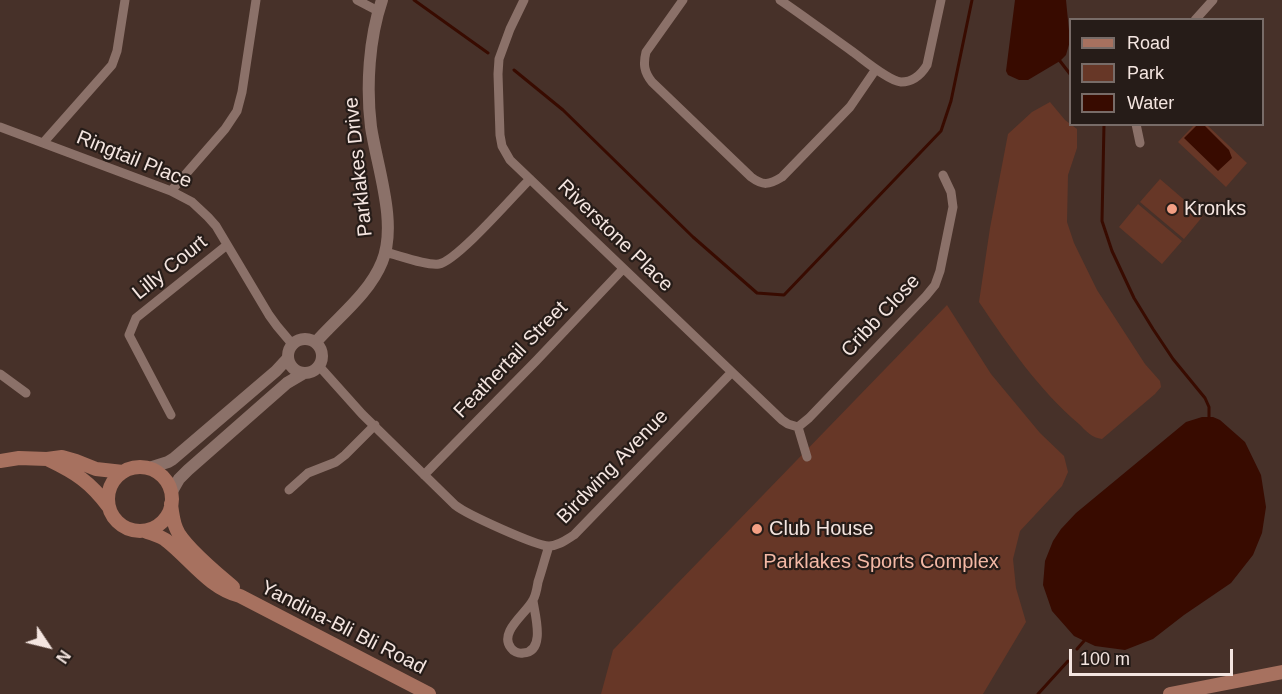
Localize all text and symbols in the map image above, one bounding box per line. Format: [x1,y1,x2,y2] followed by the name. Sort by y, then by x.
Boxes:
[1069,18,1264,126] legend
[1127,33,1170,53] text: Road
[1127,63,1164,83] text: Park
[1127,93,1174,113] text: Water
[340,96,378,238] street label: Parklakes Drive
[73,126,195,194] street label: Ringtail Place
[552,175,678,297] street label: Riverstone Place
[1184,197,1246,221] place label: Kronks
[1165,202,1179,216] marker: Kronks
[128,231,212,305] street label: Lilly Court
[837,270,925,362] street label: Cribb Close
[449,296,573,424] street label: Feathertail Street
[552,405,674,529] street label: Birdwing Avenue
[769,517,874,541] place label: Club House
[750,522,764,536] marker: Club House
[763,550,999,574] park label: Parklakes Sports Complex
[256,576,430,680] street label: Yandina-Bli Bli Road
[18,616,78,676] north arrow
[1072,637,1236,675] scale bar
[53,647,73,666] text: N
[1080,649,1130,669] text: 100 m

